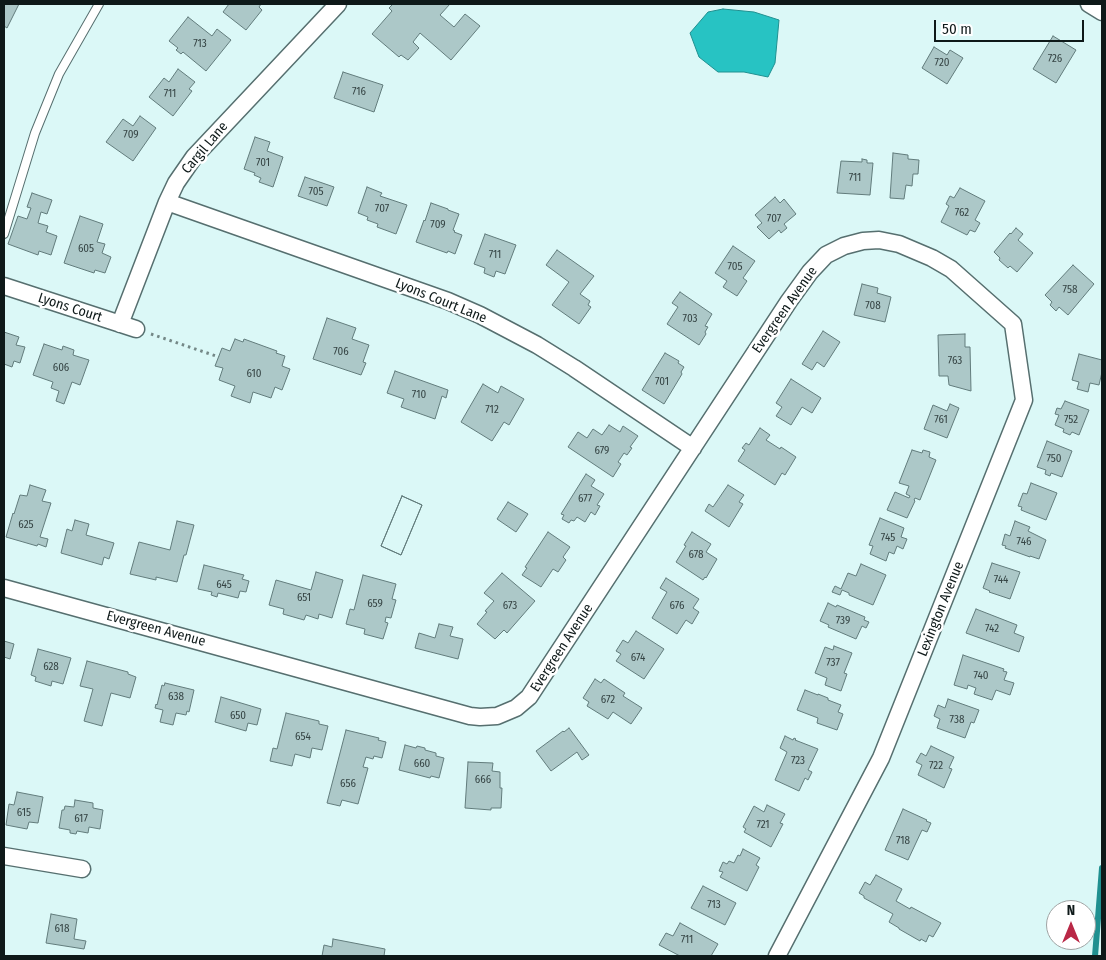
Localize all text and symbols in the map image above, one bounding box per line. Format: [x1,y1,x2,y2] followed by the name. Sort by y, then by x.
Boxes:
[936,10,1086,42] scale bar
[942,20,972,38] text: 50 m
[193,37,207,51] house number: 713
[1048,52,1062,66] house number: 726
[935,56,949,70] house number: 720
[352,85,366,99] house number: 716
[164,87,176,101] house number: 711
[178,119,232,177] street label: Cargil Lane
[123,128,139,142] house number: 709
[256,156,270,170] house number: 701
[849,171,861,185] house number: 711
[308,185,324,199] house number: 705
[375,202,389,216] house number: 707
[955,206,969,220] house number: 762
[767,212,781,226] house number: 707
[430,218,446,232] house number: 709
[78,242,94,256] house number: 605
[489,248,501,262] house number: 711
[727,260,743,274] house number: 705
[749,264,821,356] street label: Evergreen Avenue
[393,275,489,327] street label: Lyons Court Lane
[1063,283,1077,297] house number: 758
[36,290,104,326] street label: Lyons Court
[865,299,881,313] house number: 708
[683,312,697,326] house number: 703
[333,345,349,359] house number: 706
[948,354,962,368] house number: 763
[53,361,69,375] house number: 606
[247,367,261,381] house number: 610
[655,375,669,389] house number: 701
[412,388,426,402] house number: 710
[485,403,499,417] house number: 712
[934,413,948,427] house number: 761
[1064,413,1078,427] house number: 752
[595,444,609,458] house number: 679
[1046,452,1062,466] house number: 750
[578,492,592,506] house number: 677
[18,518,34,532] house number: 625
[881,531,895,545] house number: 745
[1017,535,1031,549] house number: 746
[689,548,703,562] house number: 678
[914,559,968,659] street label: Lexington Avenue
[994,573,1008,587] house number: 744
[216,578,232,592] house number: 645
[297,591,311,605] house number: 651
[367,597,383,611] house number: 659
[503,599,517,613] house number: 673
[670,599,684,613] house number: 676
[527,601,597,695] street label: Evergreen Avenue
[105,608,207,650] street label: Evergreen Avenue
[836,614,850,628] house number: 739
[985,622,999,636] house number: 742
[631,651,645,665] house number: 674
[826,656,840,670] house number: 737
[43,660,59,674] house number: 628
[973,669,989,683] house number: 740
[168,690,184,704] house number: 638
[601,693,615,707] house number: 672
[230,709,246,723] house number: 650
[950,713,964,727] house number: 738
[295,730,311,744] house number: 654
[791,754,805,768] house number: 723
[414,757,430,771] house number: 660
[929,759,943,773] house number: 722
[475,773,491,787] house number: 666
[340,777,356,791] house number: 656
[17,806,31,820] house number: 615
[74,812,88,826] house number: 617
[756,818,770,832] house number: 721
[896,834,910,848] house number: 718
[707,898,721,912] house number: 713
[1046,900,1096,950] north arrow
[1067,902,1075,919] text: N
[55,922,69,936] house number: 618
[681,933,693,947] house number: 711

